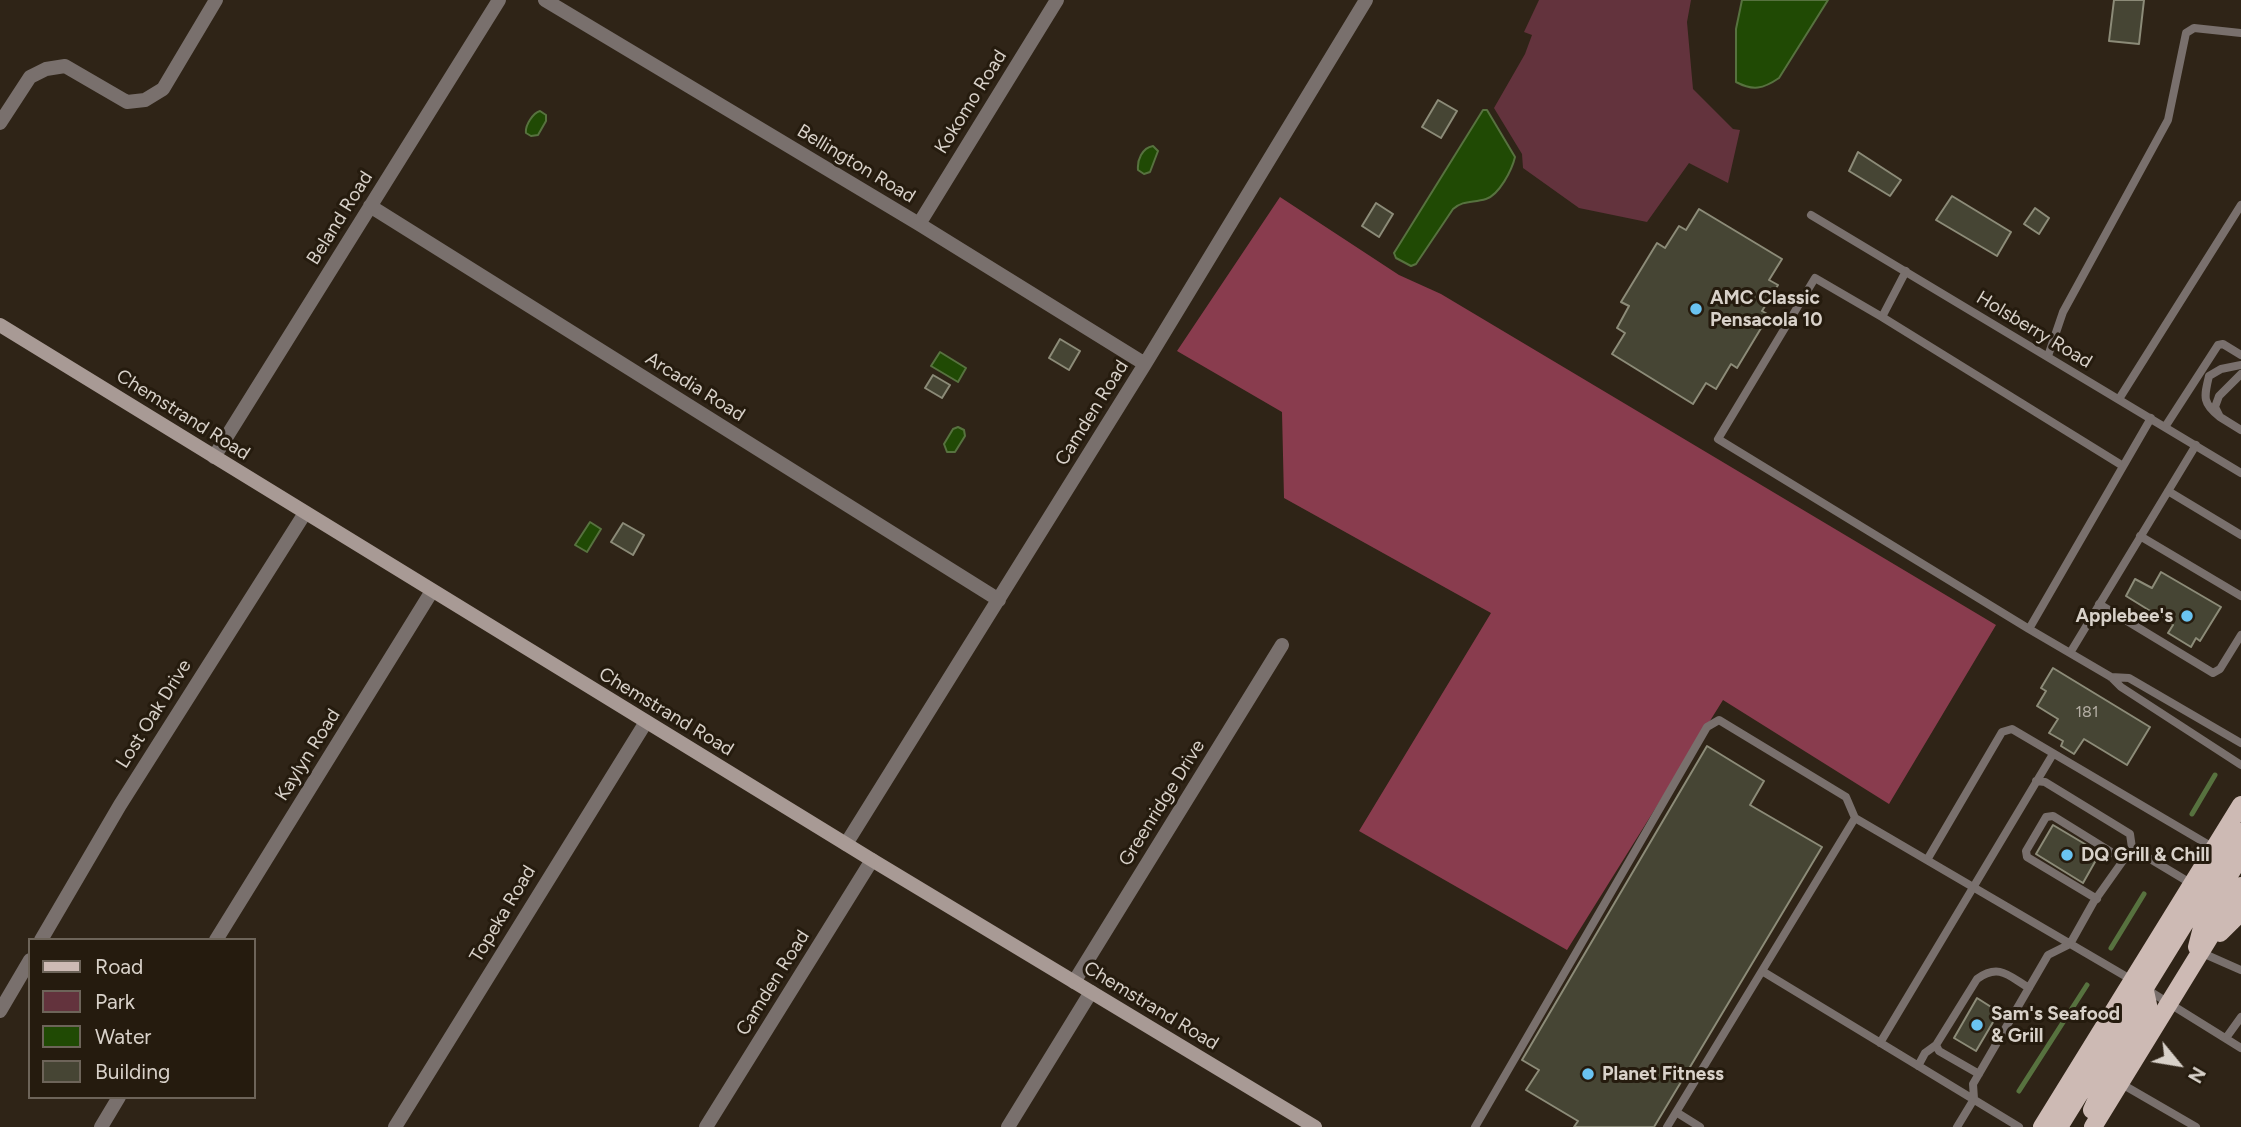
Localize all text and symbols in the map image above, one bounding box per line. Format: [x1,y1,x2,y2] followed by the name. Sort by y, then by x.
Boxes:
[930,46,1012,158] street label: Kokomo Road
[793,120,919,208] street label: Bellington Road
[302,167,378,269] street label: Beland Road
[1972,286,2096,374] street label: Holsberry Road
[1710,287,1823,331] place label: AMC Classic Pensacola 10
[1688,301,1704,317] marker: AMC Classic Pensacola 10
[641,347,749,427] street label: Arcadia Road
[1051,356,1133,470] street label: Camden Road
[112,365,254,465] street label: Chemstrand Road
[2076,605,2173,627] place label: Applebee's
[2179,608,2195,624] marker: Applebee's
[112,655,196,773] street label: Lost Oak Drive
[594,663,738,761] street label: Chemstrand Road
[2075,702,2099,722] house number: 181
[271,705,345,805] street label: Kaylyn Road
[1114,736,1210,870] street label: Greenridge Drive
[2081,844,2210,866] place label: DQ Grill & Chill
[2059,847,2075,863] marker: DQ Grill & Chill
[465,861,541,967] street label: Topeka Road
[732,926,814,1040] street label: Camden Road
[28,938,256,1099] legend
[95,954,143,979] text: Road
[1079,957,1223,1055] street label: Chemstrand Road
[95,989,135,1014] text: Park
[1991,1003,2120,1047] place label: Sam's Seafood & Grill
[1969,1017,1985,1033] marker: Sam's Seafood & Grill
[95,1024,151,1049] text: Water
[2143,1029,2213,1099] north arrow
[95,1059,170,1084] text: Building
[1602,1063,1724,1085] place label: Planet Fitness
[2183,1063,2210,1087] text: N
[1580,1066,1596,1082] marker: Planet Fitness

